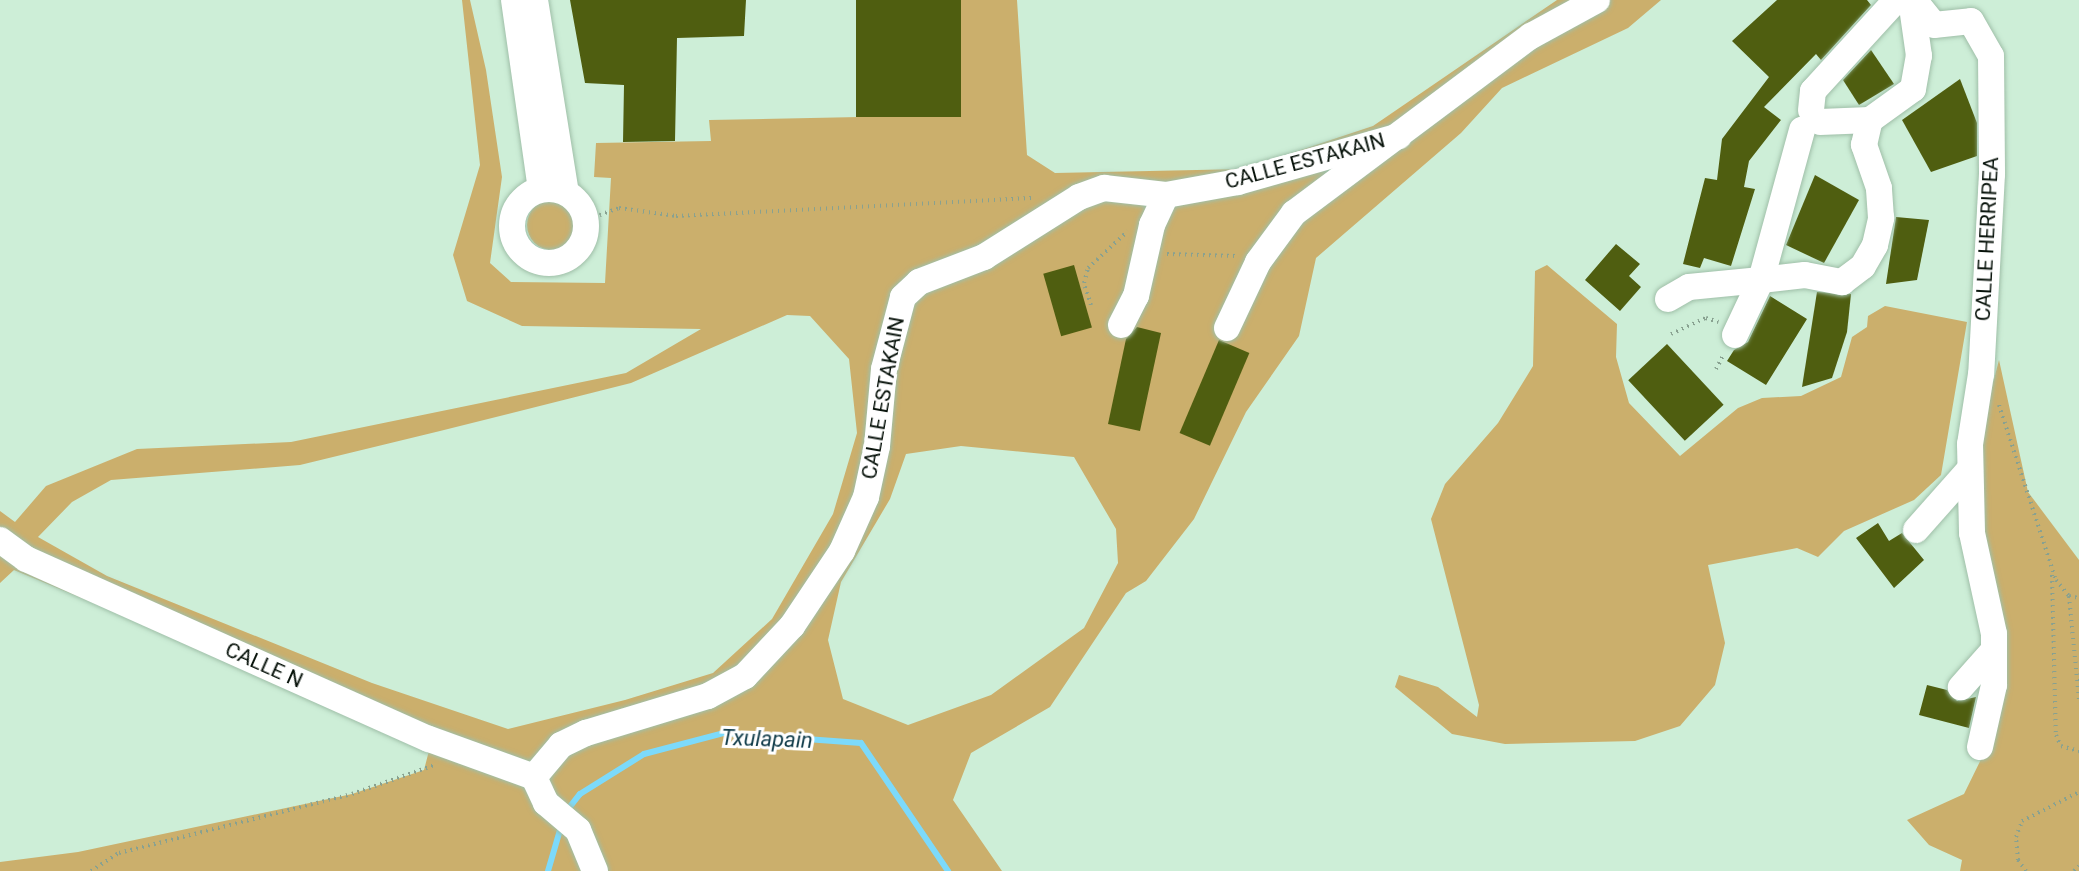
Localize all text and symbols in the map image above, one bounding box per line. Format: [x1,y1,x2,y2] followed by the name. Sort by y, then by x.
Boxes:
[1222,128,1388,194] street label: CALLE ESTAKAIN
[1970,156,2004,322] street label: CALLE HERRIPEA
[856,315,910,481] street label: CALLE ESTAKAIN
[221,637,307,693] street label: CALLE N
[721,724,813,754] water label: Txulapain

